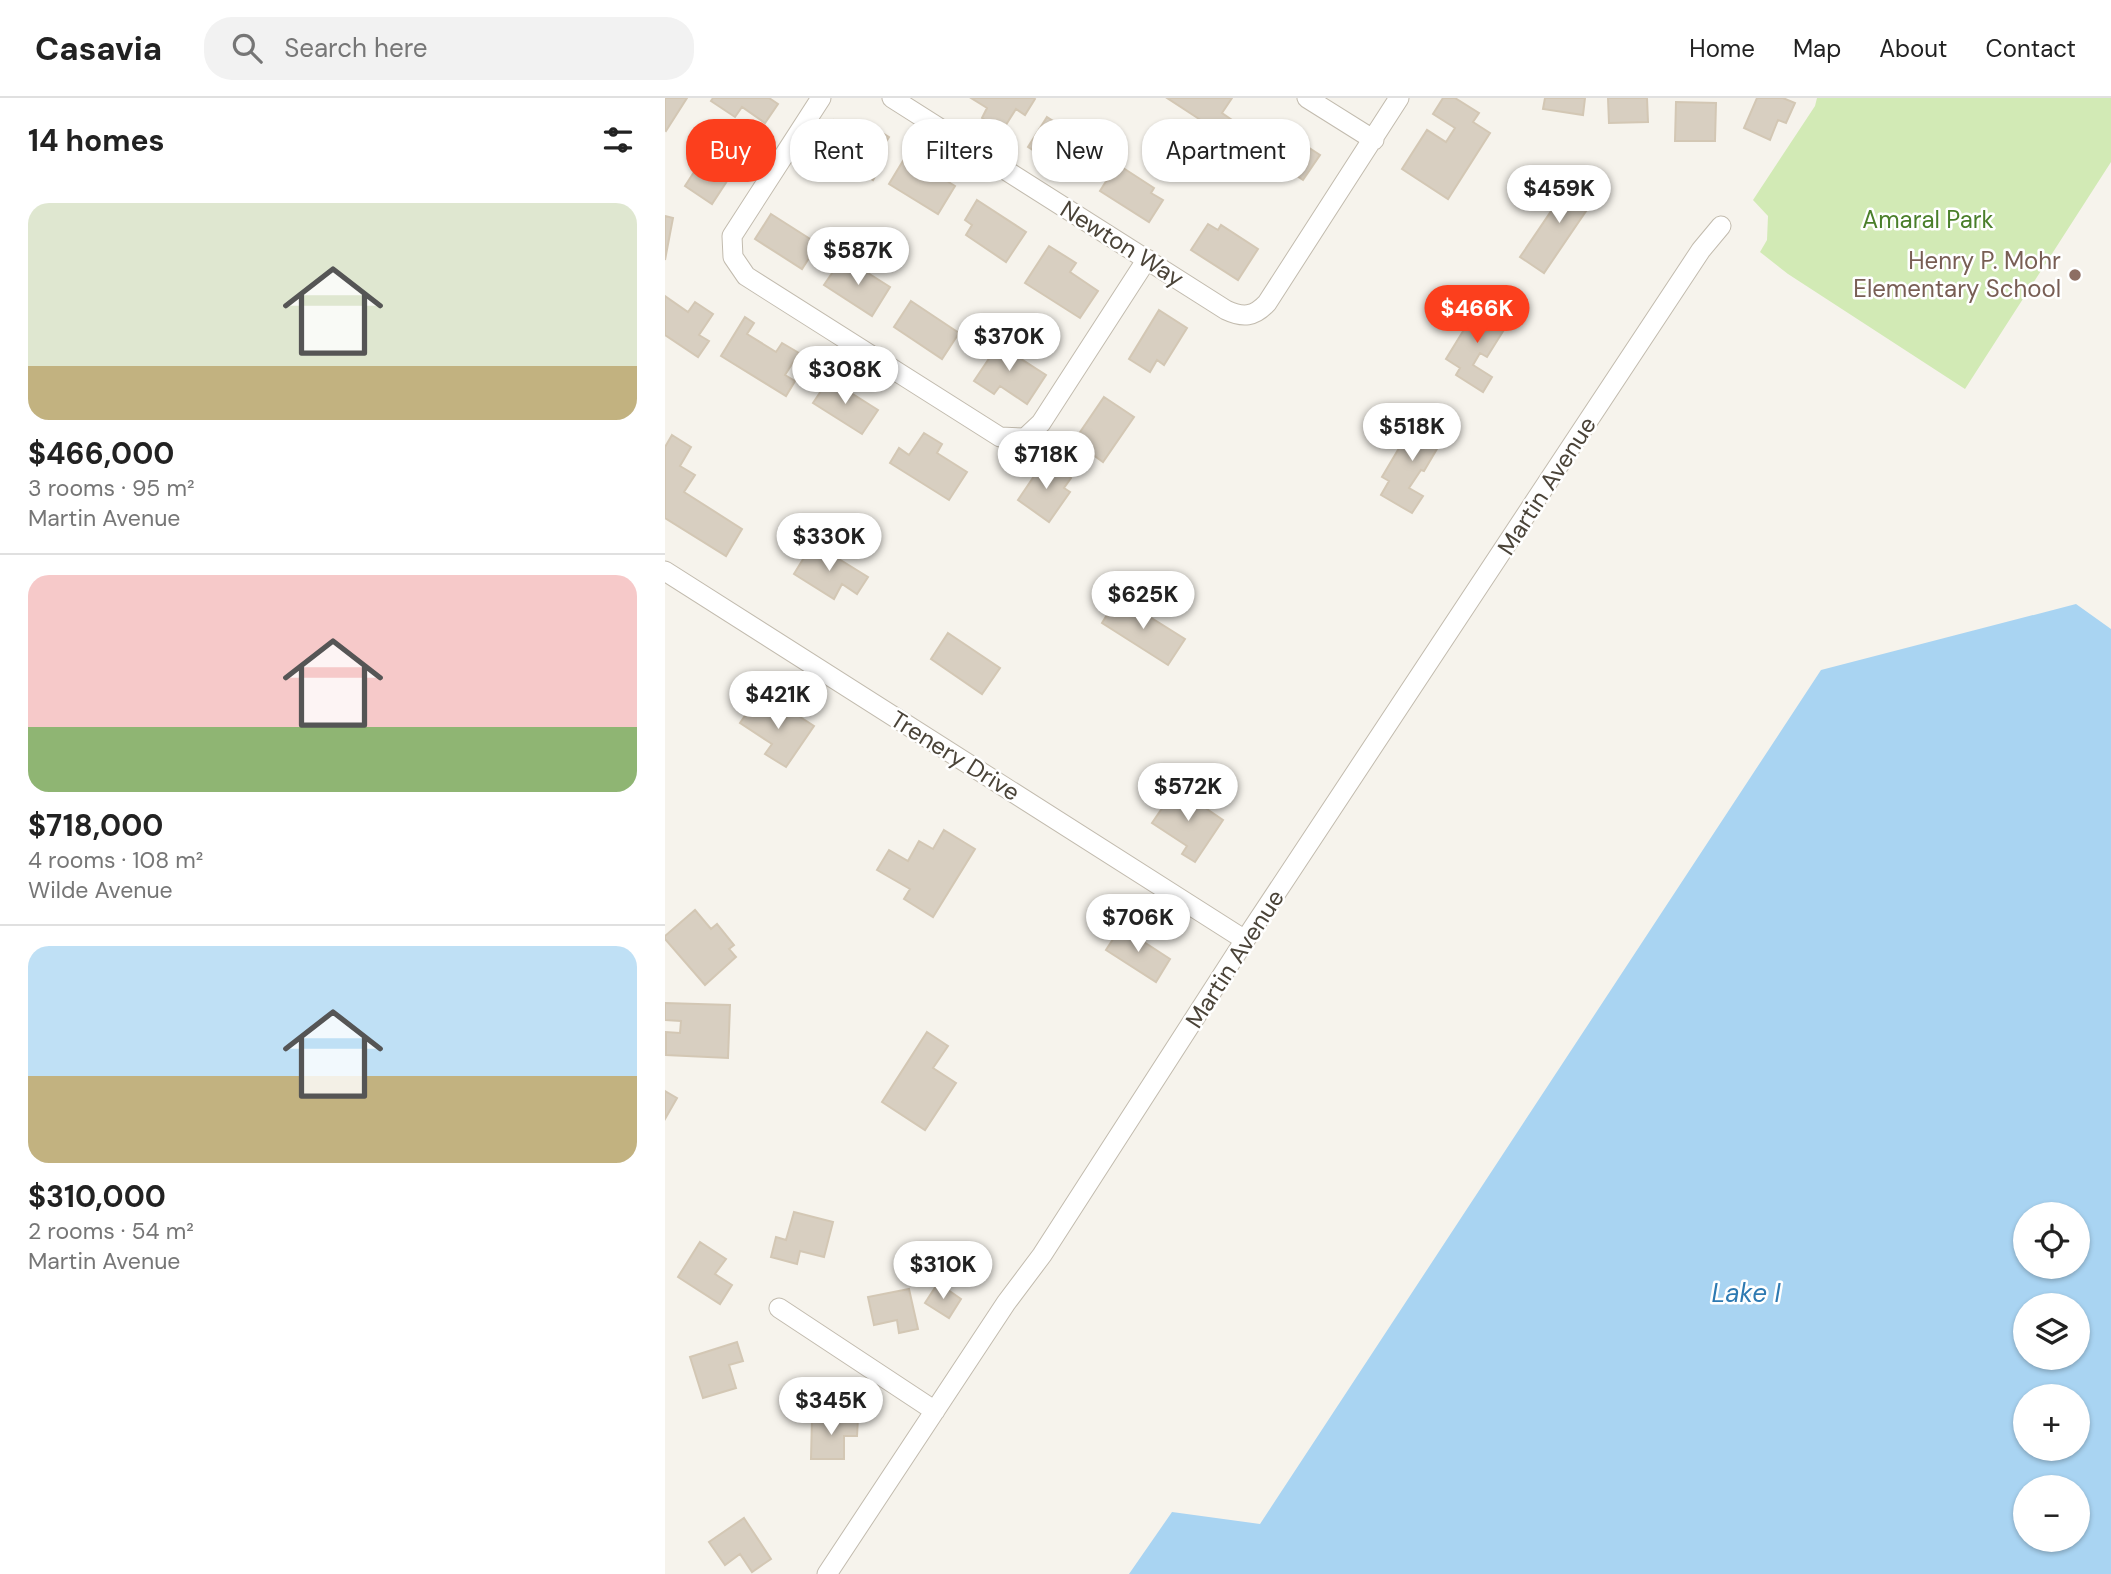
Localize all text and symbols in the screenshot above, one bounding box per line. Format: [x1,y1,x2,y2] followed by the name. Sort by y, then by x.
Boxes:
[204,17,694,80] search box
[35,27,162,70] text: Casavia
[228,29,266,67] icon: search
[284,31,428,65] text: Search here
[1689,33,1755,64] text: Home
[1793,33,1841,64] text: Map
[1879,33,1948,64] text: About
[1986,33,2076,64] text: Contact
[686,119,776,182] chip: Buy
[790,119,888,182] chip: Rent
[902,119,1018,182] chip: Filters
[1032,119,1128,182] chip: New
[1142,119,1310,182] chip: Apartment
[28,121,165,160] text: 14 homes
[599,121,637,159] icon: filters
[1510,166,1608,225] pin: $459K
[1523,173,1595,203] text: $459K
[1055,193,1190,294] street label: Newton Way
[1862,204,1994,235] park label: Amaral Park
[809,228,907,287] pin: $587K
[823,235,893,265] text: $587K
[1853,245,2061,304] place label: Henry P. Mohr Elementary School
[270,248,396,374] icon: home
[2067,267,2083,283] marker: Henry P. Mohr Elementary School
[1428,286,1526,345] pin: $466K
[1440,293,1514,323] text: $466K
[960,314,1058,373] pin: $370K
[973,321,1045,351] text: $370K
[796,346,894,406] pin: $308K
[808,354,882,384] text: $308K
[1363,404,1461,463] pin: $518K
[1379,411,1445,441] text: $518K
[1490,411,1603,561] street label: Martin Avenue
[997,432,1095,491] pin: $718K
[28,434,174,473] text: $466,000
[1014,439,1078,469] text: $718K
[28,473,195,503] text: 3 rooms · 95 m²
[28,503,180,533] text: Martin Avenue
[780,514,878,573] pin: $330K
[793,521,865,551] text: $330K
[1094,572,1192,631] pin: $625K
[1108,579,1178,609] text: $625K
[270,620,396,746] icon: home
[729,672,827,731] pin: $421K
[745,679,811,709] text: $421K
[885,703,1026,808] street label: Trenery Drive
[1139,764,1237,823] pin: $572K
[1154,771,1222,801] text: $572K
[28,806,163,845] text: $718,000
[28,845,203,875] text: 4 rooms · 108 m²
[28,875,173,905] text: Wilde Avenue
[1178,884,1291,1034] street label: Martin Avenue
[1089,894,1187,954] pin: $706K
[1102,902,1174,932] text: $706K
[270,991,396,1117] icon: home
[28,1177,166,1216] text: $310,000
[2013,1202,2090,1552] map controls
[2013,1202,2090,1279] button: locate
[28,1216,194,1246] text: 2 rooms · 54 m²
[894,1242,992,1301] pin: $310K
[28,1246,180,1276] text: Martin Avenue
[909,1249,977,1279] text: $310K
[1711,1276,1781,1310] water label: Lake I
[2013,1293,2090,1370] button: layers
[782,1378,880,1437] pin: $345K
[2013,1384,2090,1461] button: +
[795,1385,867,1415] text: $345K
[2013,1475,2090,1552] button: −

